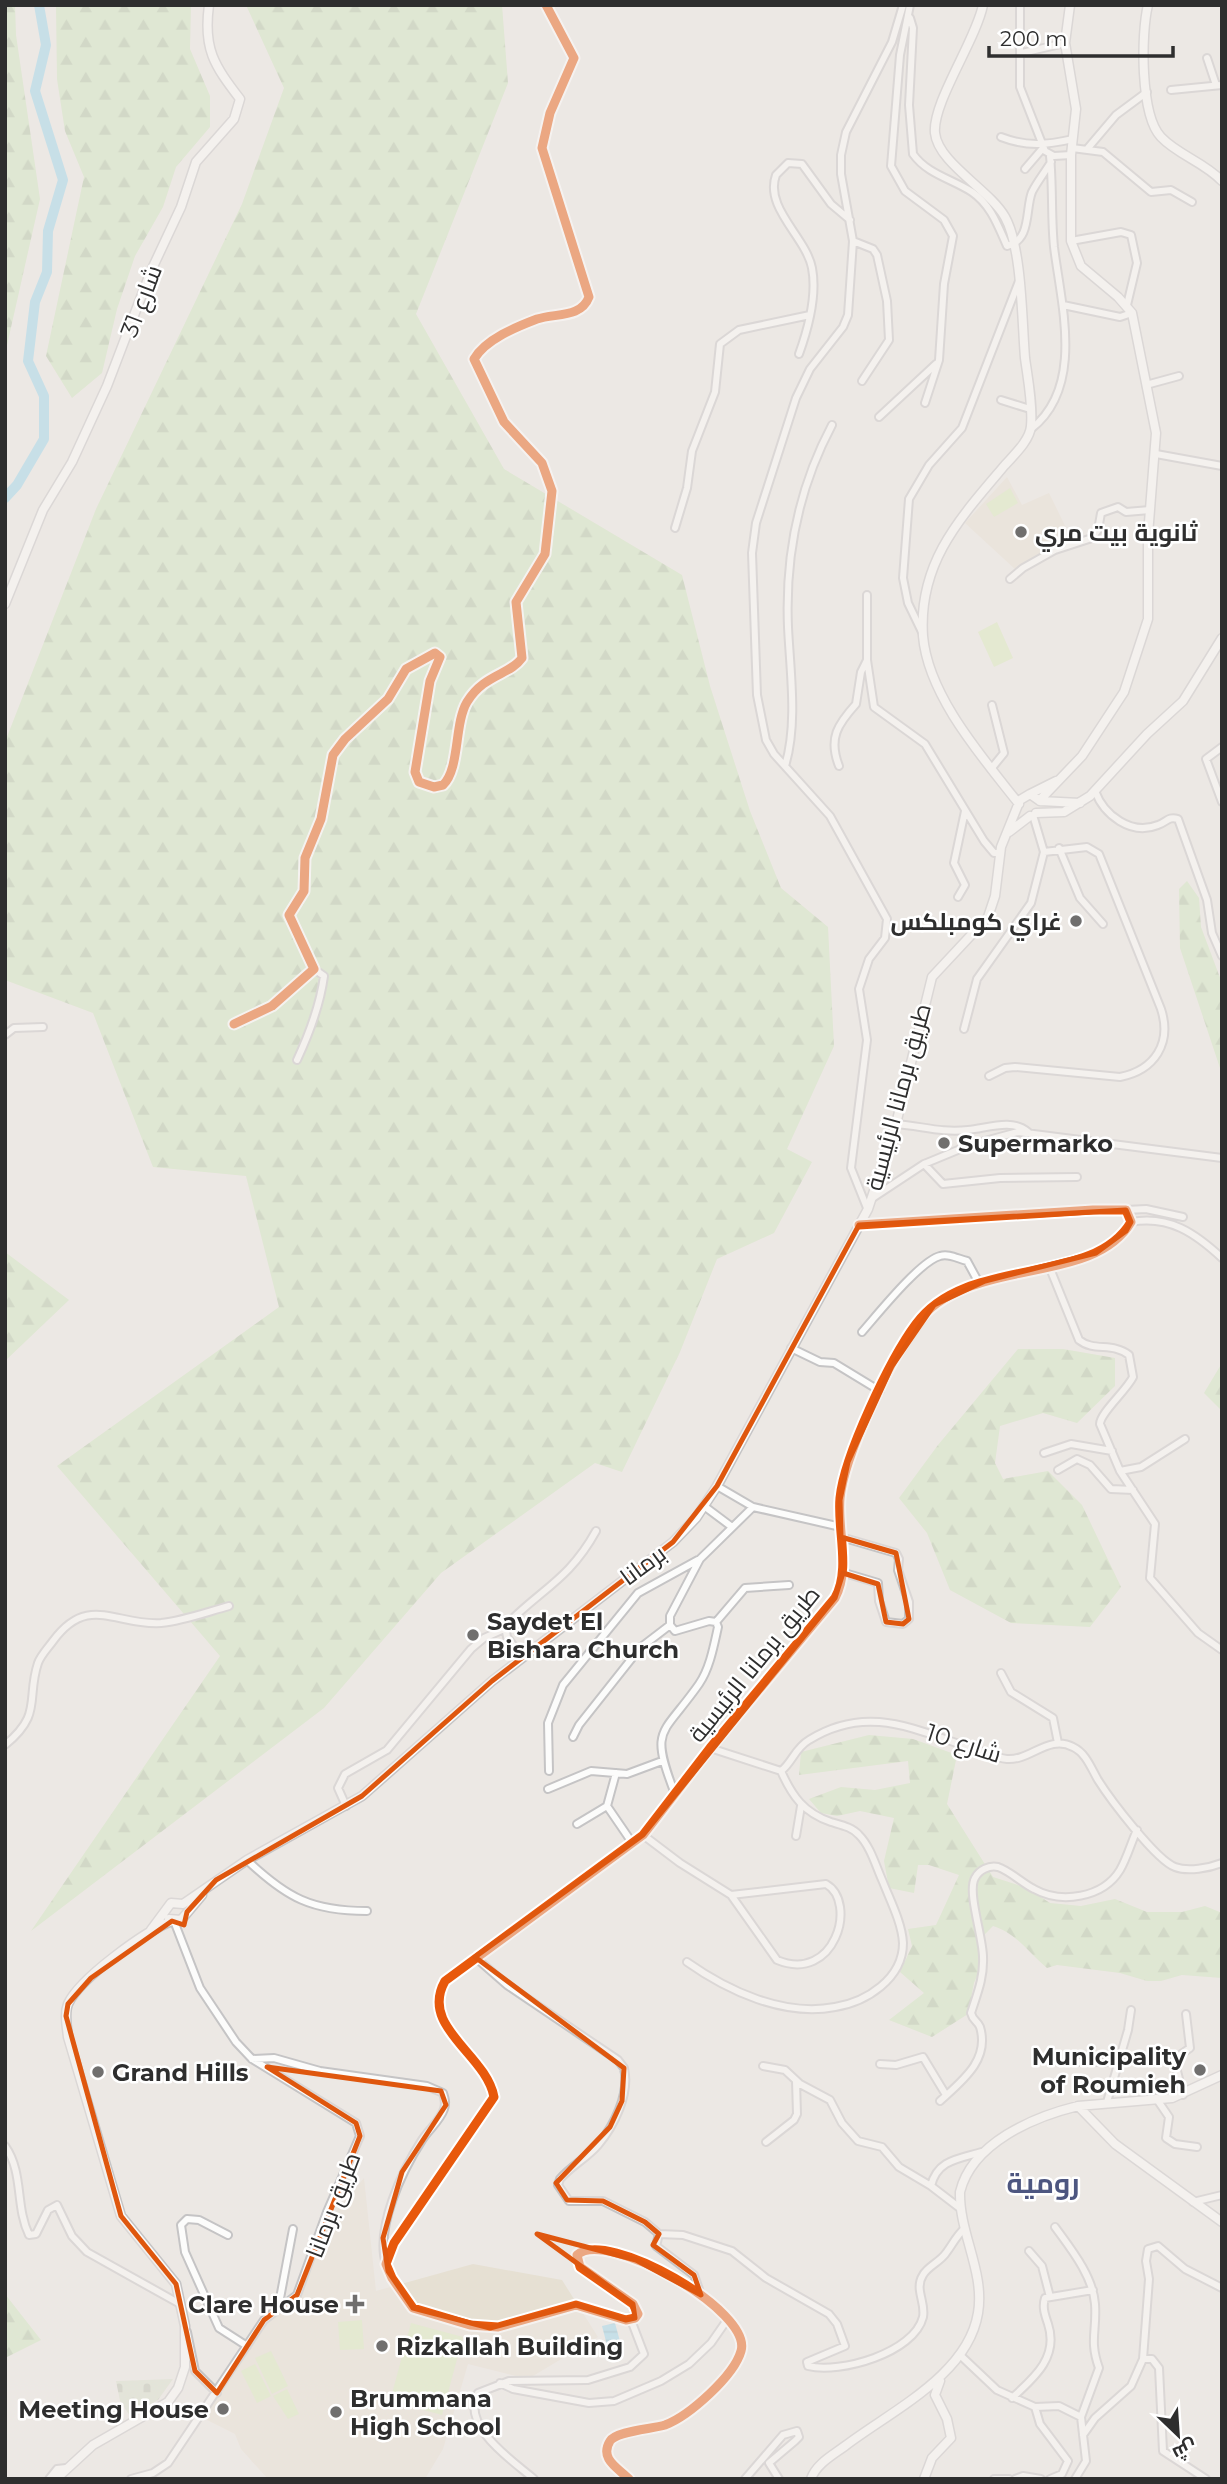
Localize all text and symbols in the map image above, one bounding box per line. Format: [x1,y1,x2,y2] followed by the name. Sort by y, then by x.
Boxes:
[989,14,1173,58] scale bar
[1000,26,1067,51] text: 200 m
[114,261,170,342] street label: شارع 31
[1035,518,1199,552] place label: ثانوية بيت مري
[1013,524,1029,540] marker: ثانوية بيت مري
[891,907,1062,941] place label: غراي كومبلكس
[1068,913,1084,929] marker: غراي كومبلكس
[859,1000,938,1194] street label: طريق برمانا الرئيسية
[958,1129,1113,1158] place label: Supermarko
[936,1135,952,1151] marker: Supermarko
[614,1539,672,1591] street label: برمانا
[682,1580,827,1748] street label: طريق برمانا الرئيسية
[487,1607,679,1664] place label: Saydet El Bishara Church
[465,1627,481,1643] marker: Saydet El Bishara Church
[922,1717,1005,1771] street label: شارع 10
[1032,2042,1187,2099] place label: Municipality of Roumieh
[112,2058,249,2087] place label: Grand Hills
[1192,2062,1208,2078] marker: Municipality of Roumieh
[90,2064,106,2080] marker: Grand Hills
[300,2148,367,2262] street label: طريق برمانا
[1007,2166,1079,2200] district label: رومية
[188,2290,339,2319] place label: Clare House
[345,2294,365,2314] marker: Clare House
[396,2332,623,2361] place label: Rizkallah Building
[374,2338,390,2354] marker: Rizkallah Building
[350,2384,502,2441] place label: Brummana High School
[18,2395,209,2424] place label: Meeting House
[1143,2400,1213,2470] north arrow
[215,2401,231,2417] marker: Meeting House
[328,2404,344,2420] marker: Brummana High School
[1169,2434,1201,2466] text: ش

